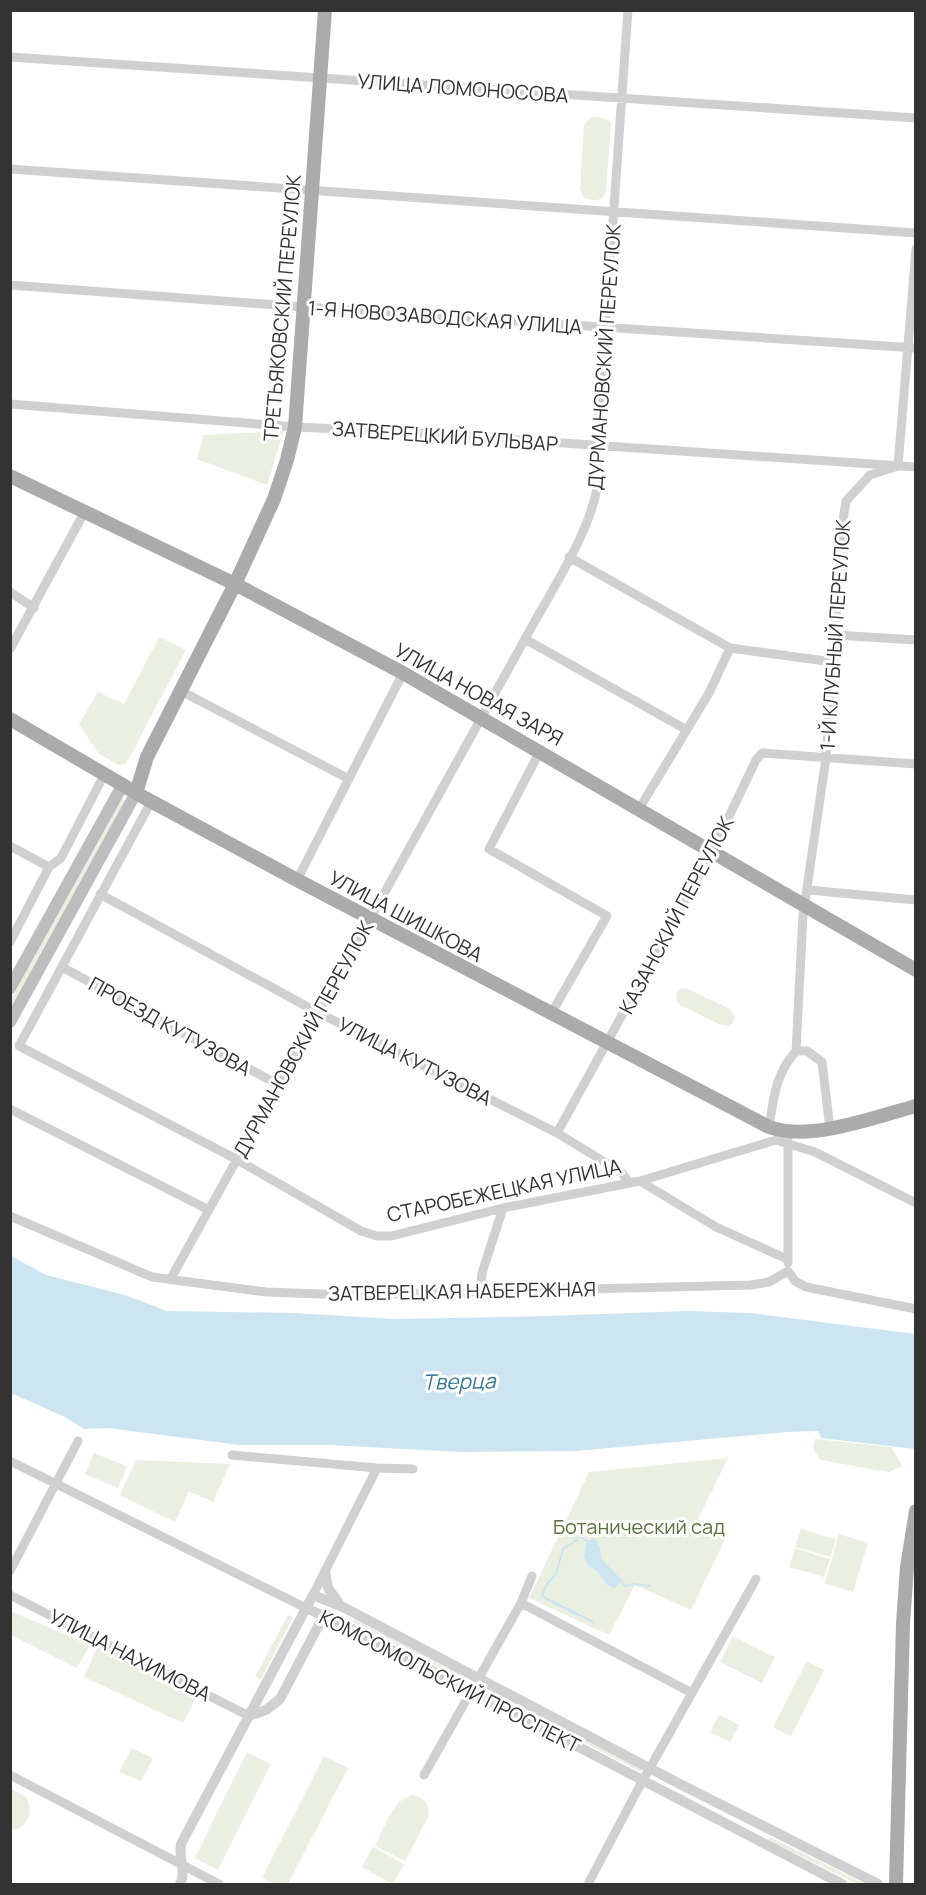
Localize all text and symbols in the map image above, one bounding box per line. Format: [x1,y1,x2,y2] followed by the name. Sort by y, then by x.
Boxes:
[357,67,570,109] street label: УЛИЦА ЛОМОНОСОВА
[257,173,307,443] street label: ТРЕТЬЯКОВСКИЙ ПЕРЕУЛОК
[581,223,627,491] street label: ДУРМАНОВСКИЙ ПЕРЕУЛОК
[307,294,583,340] street label: 1-Я НОВОЗАВОДСКАЯ УЛИЦА
[331,415,559,457] street label: ЗАТВЕРЕЦКИЙ БУЛЬВАР
[813,518,857,751] street label: 1-Й КЛУБНЫЙ ПЕРЕУЛОК
[390,636,568,752] street label: УЛИЦА НОВАЯ ЗАРЯ
[612,811,740,1019] street label: КАЗАНСКИЙ ПЕРЕУЛОК
[324,864,488,968] street label: УЛИЦА ШИШКОВА
[227,916,380,1162] street label: ДУРМАНОВСКИЙ ПЕРЕУЛОК
[84,970,256,1082] street label: ПРОЕЗД КУТУЗОВА
[333,1010,497,1112] street label: УЛИЦА КУТУЗОВА
[384,1152,624,1228] street label: СТАРОБЕЖЕЦКАЯ УЛИЦА
[328,1275,596,1307] street label: ЗАТВЕРЕЦКАЯ НАБЕРЕЖНАЯ
[422,1366,497,1396] water label: Тверца
[553,1513,725,1540] park label: Ботанический сад
[45,1603,216,1708] street label: УЛИЦА НАХИМОВА
[315,1603,585,1759] street label: КОМСОМОЛЬСКИЙ ПРОСПЕКТ

